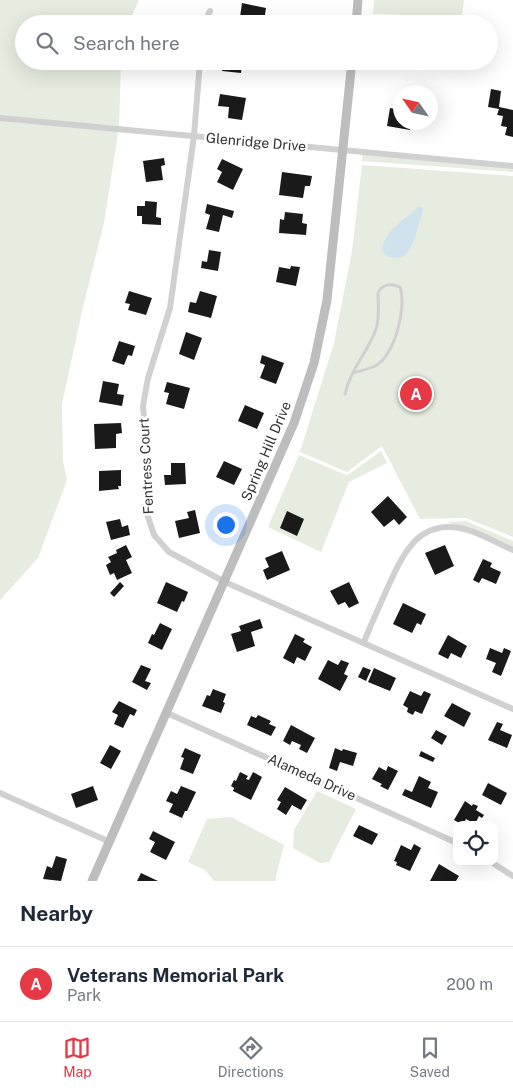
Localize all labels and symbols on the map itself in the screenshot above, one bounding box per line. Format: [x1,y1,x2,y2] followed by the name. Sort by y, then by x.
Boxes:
[393,85,438,130] north arrow
[205,130,307,154] street label: Glenridge Drive
[400,375,432,413] pin: A
[238,399,294,503] street label: Spring Hill Drive
[135,417,157,515] street label: Fentress Court
[213,512,239,538] your location
[265,750,359,804] street label: Alameda Drive

